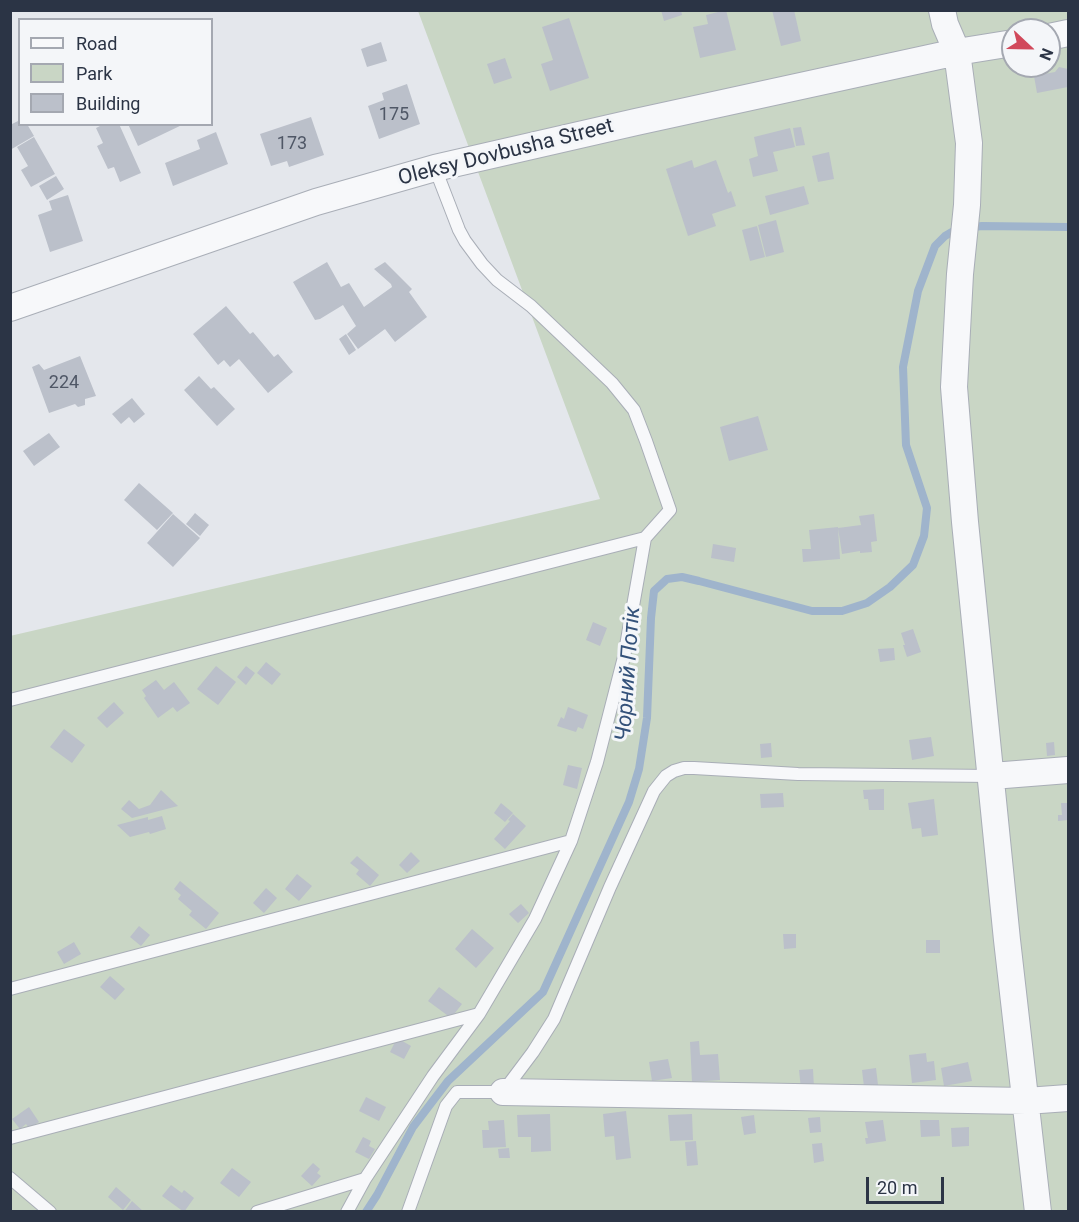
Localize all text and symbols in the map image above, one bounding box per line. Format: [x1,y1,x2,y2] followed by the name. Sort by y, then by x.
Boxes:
[18,18,213,126] legend
[1001,18,1061,78] north arrow
[76,33,117,54] text: Road
[1035,45,1057,63] text: N
[76,63,112,84] text: Park
[76,93,140,114] text: Building
[379,104,409,126] house number: 175
[396,114,616,192] street label: Oleksy Dovbusha Street
[277,133,307,155] house number: 173
[49,372,79,394] house number: 224
[611,606,647,742] water label: Чорний Потік
[869,1165,947,1203] scale bar
[877,1177,917,1198] text: 20 m

